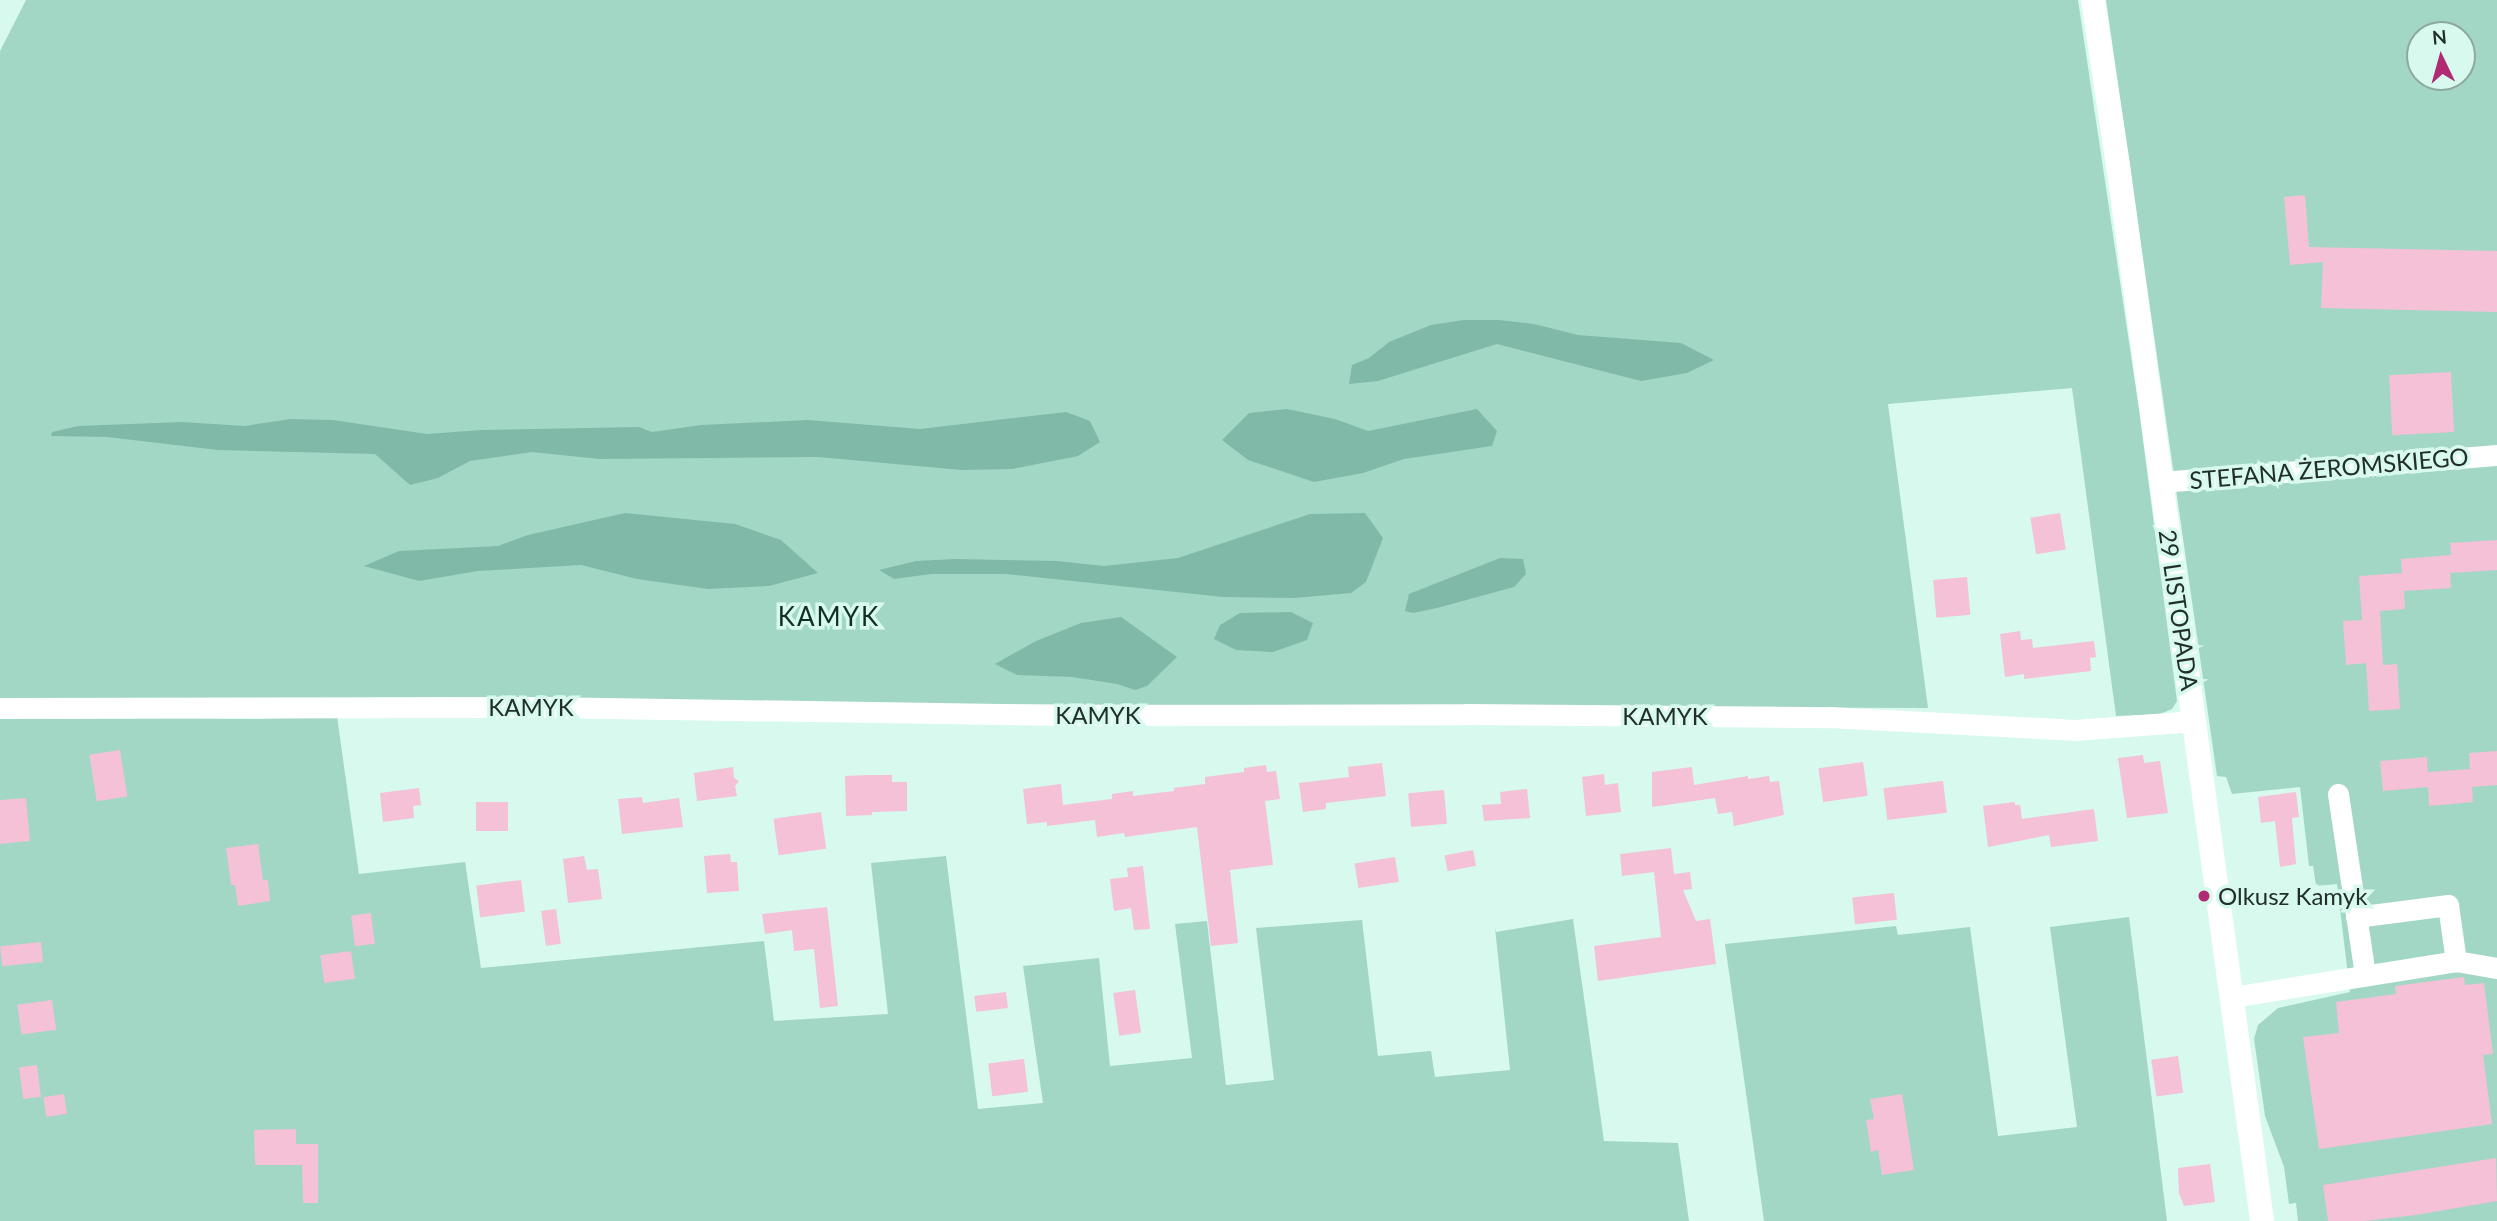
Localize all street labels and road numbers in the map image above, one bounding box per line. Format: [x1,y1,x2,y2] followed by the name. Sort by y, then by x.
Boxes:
[2188,441,2470,495] street label: STEFANA ŻEROMSKIEGO
[2153,528,2205,692] street label: 29 LISTOPADA
[488,693,574,721] street label: KAMYK
[1055,701,1141,729] street label: KAMYK
[1622,702,1708,730] street label: KAMYK

